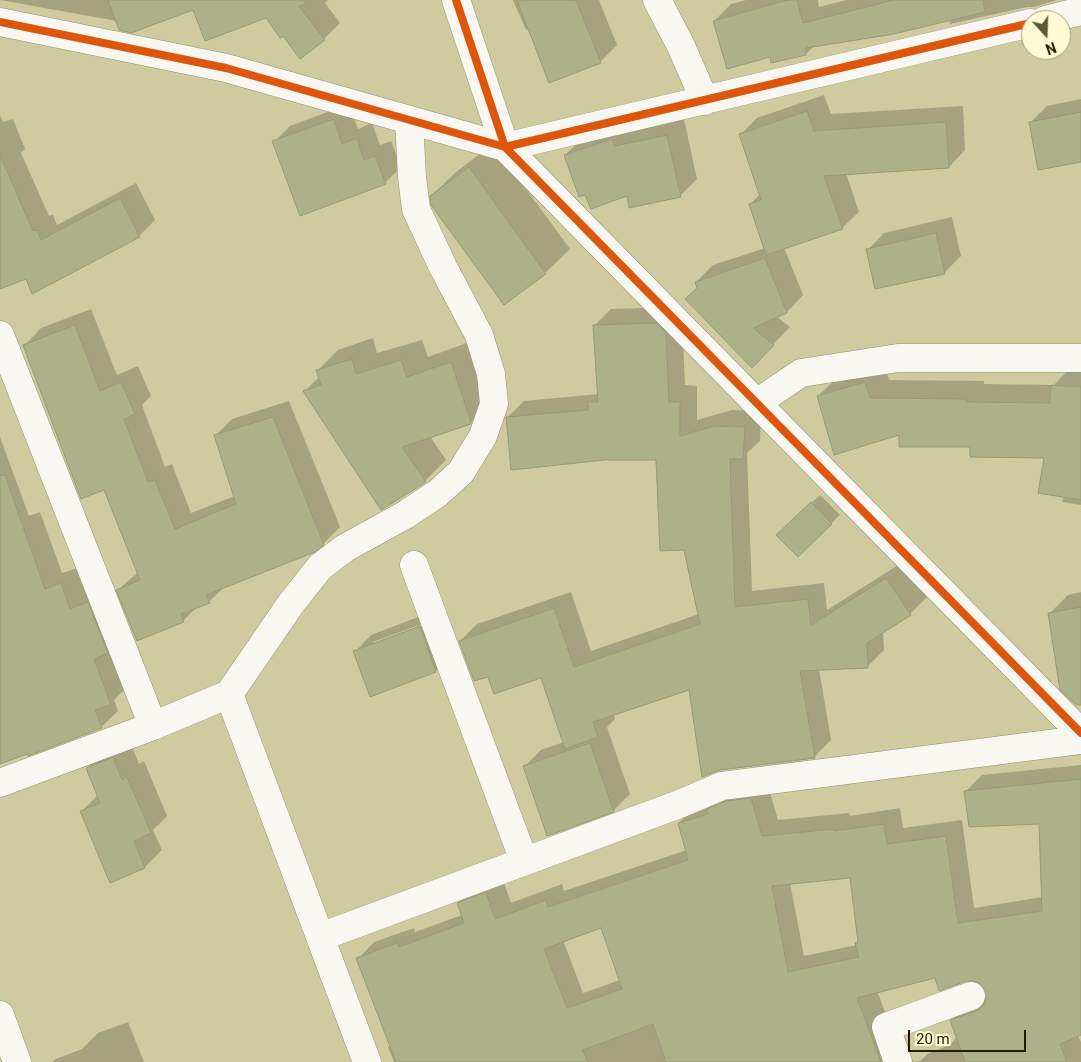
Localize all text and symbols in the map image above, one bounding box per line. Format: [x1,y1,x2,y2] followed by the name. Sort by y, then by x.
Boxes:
[1021,10,1071,60] north arrow
[1043,39,1058,57] text: N
[911,1020,1028,1052] scale bar
[916,1030,950,1048] text: 20 m

